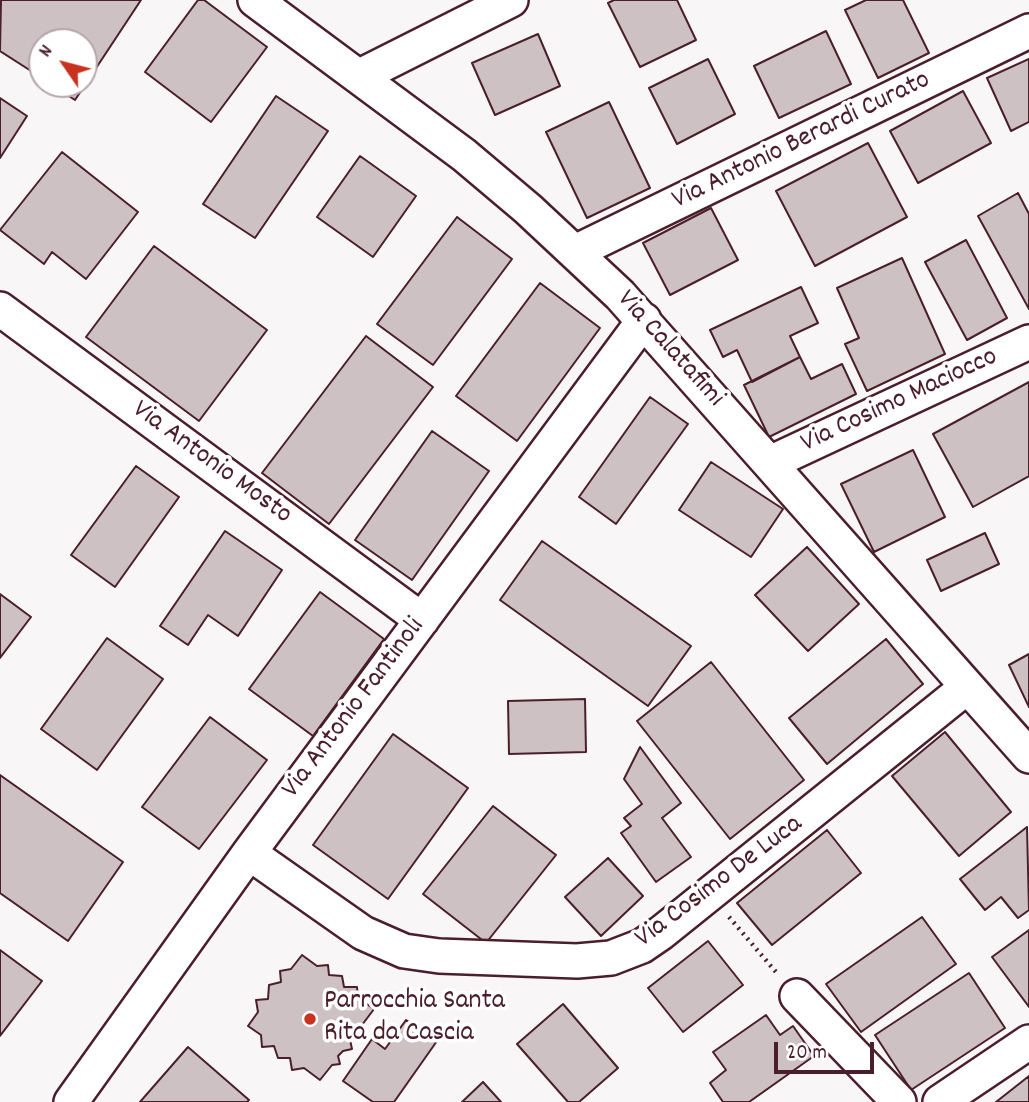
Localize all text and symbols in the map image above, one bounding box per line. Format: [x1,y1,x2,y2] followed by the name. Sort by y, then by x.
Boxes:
[28,28,98,98] north arrow
[33,40,61,63] text: N
[668,65,936,219] street label: Via Antonio Berardi Curato
[608,285,730,415] street label: Via Calatafimi
[796,342,1004,462] street label: Via Cosimo Maciocco
[124,395,298,533] street label: Via Antonio Mosto
[276,612,434,806] street label: Via Antonio Fantinoli
[630,809,810,957] street label: Via Cosimo De Luca
[324,986,505,1052] place label: Parrocchia Santa Rita da Cascia
[302,1011,318,1027] marker: Parrocchia Santa Rita da Cascia
[777,1028,877,1072] scale bar
[787,1039,827,1069] text: 20 m

